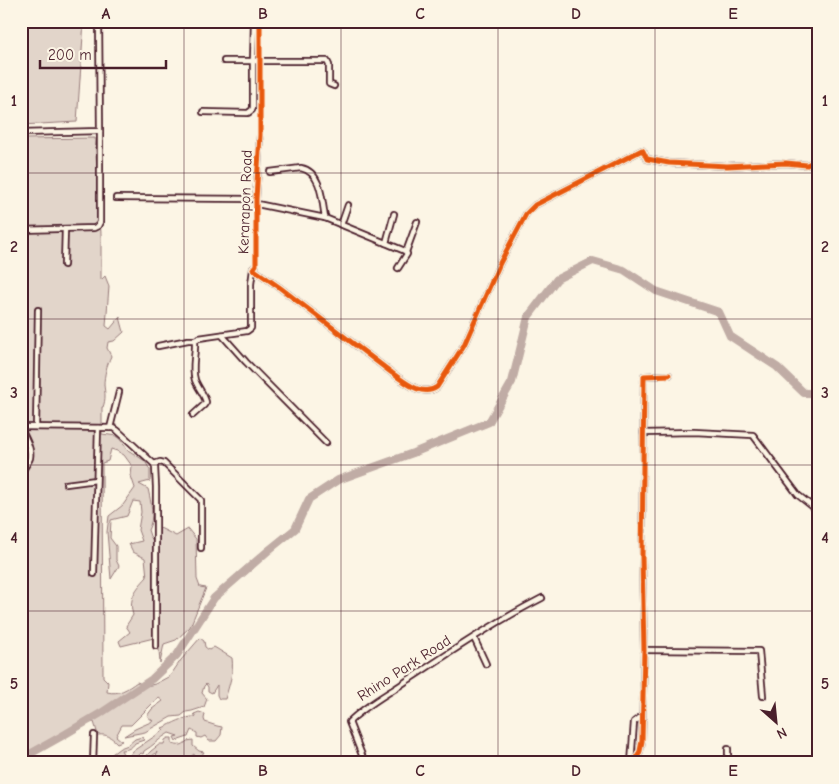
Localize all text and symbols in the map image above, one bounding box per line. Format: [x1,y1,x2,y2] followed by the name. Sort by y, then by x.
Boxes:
[102,5,111,23] text: A
[258,5,268,23] text: B
[415,5,425,23] text: C
[571,5,581,23] text: D
[728,5,738,23] text: E
[40,38,166,70] scale bar
[48,46,92,64] text: 200 m
[11,92,17,110] text: 1
[822,92,828,110] text: 1
[234,150,256,254] street label: Kerarapon Road
[10,238,18,256] text: 2
[821,238,829,256] text: 2
[10,384,18,402] text: 3
[821,384,829,402] text: 3
[10,529,18,547] text: 4
[821,529,829,547] text: 4
[354,631,454,705] street label: Rhino Park Road
[10,675,18,693] text: 5
[821,675,829,693] text: 5
[752,696,802,746] north arrow
[774,723,790,743] text: N
[102,762,111,780] text: A
[258,762,268,780] text: B
[415,762,425,780] text: C
[571,762,581,780] text: D
[728,762,738,780] text: E

